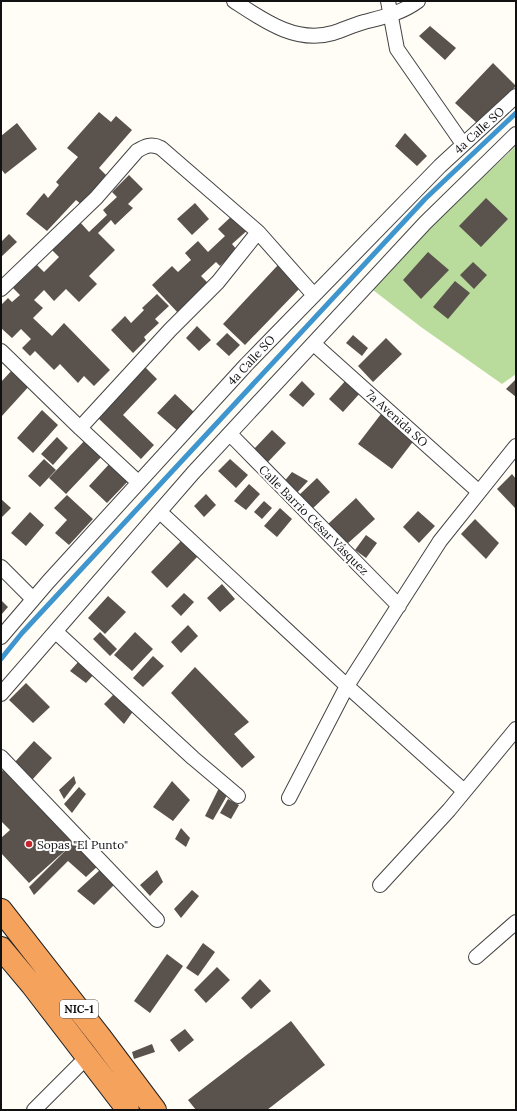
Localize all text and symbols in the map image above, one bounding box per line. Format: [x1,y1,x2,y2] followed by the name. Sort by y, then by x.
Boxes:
[451,103,507,157] street label: 4a Calle SO
[224,332,278,388] street label: 4a Calle SO
[363,386,431,450] street label: 7a Avenida SO
[256,462,372,578] street label: Calle Barrio César Vásquez
[37,837,128,852] place label: Sopas "El Punto"
[24,839,34,849] marker: Sopas "El Punto"
[60,1000,98,1018] road number: NIC-1

